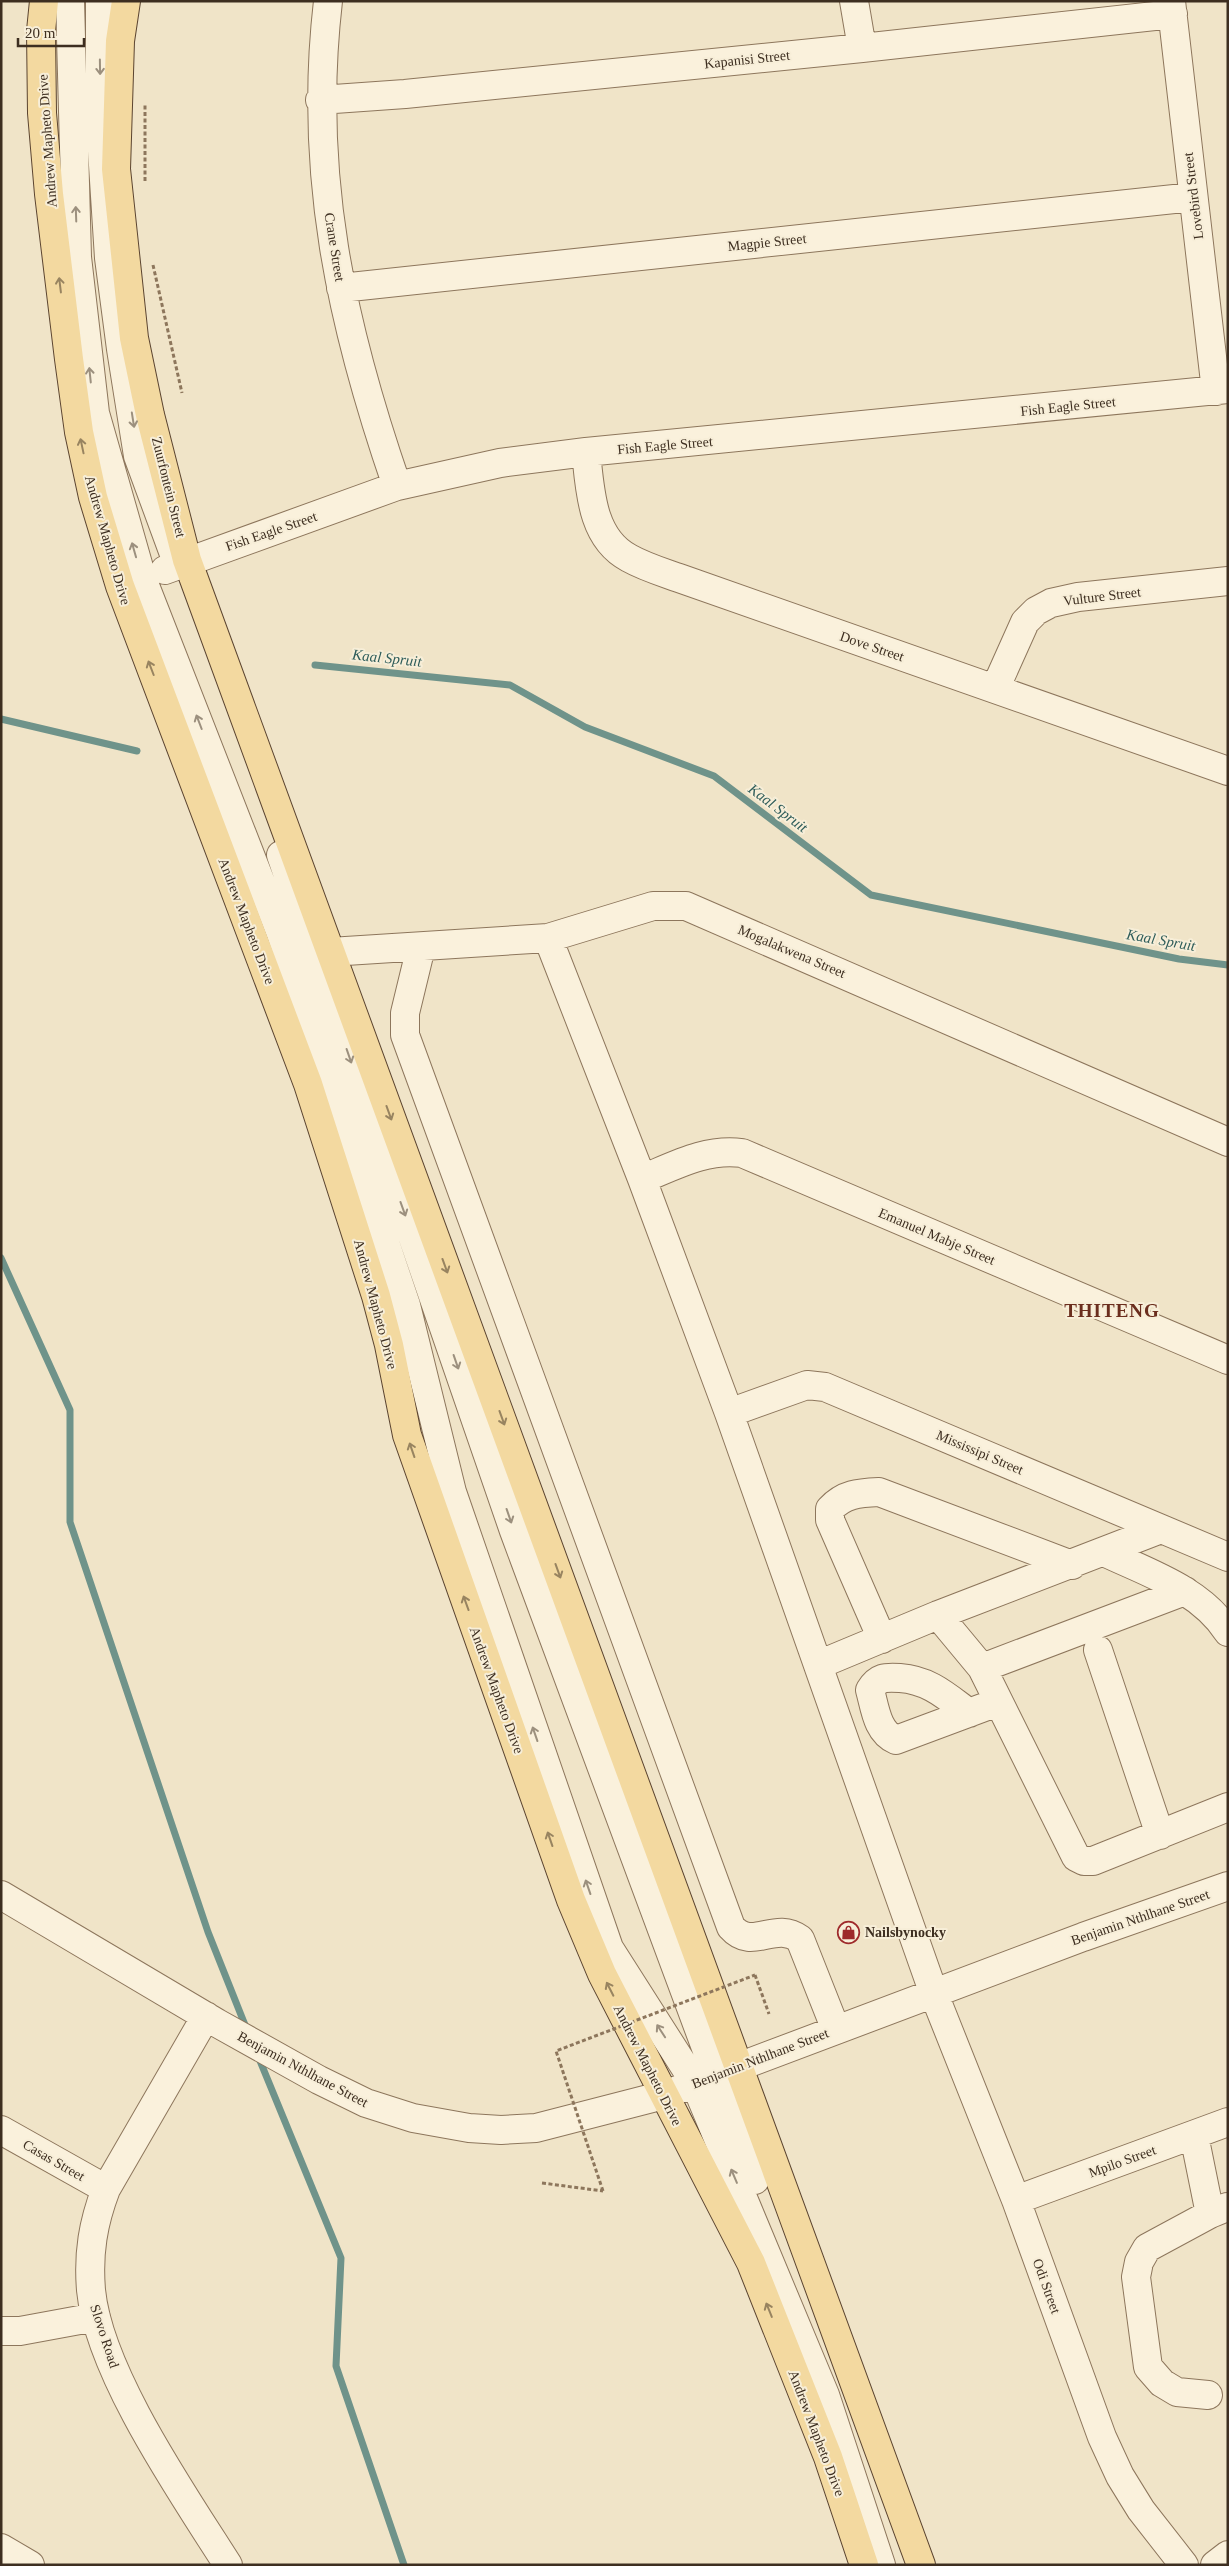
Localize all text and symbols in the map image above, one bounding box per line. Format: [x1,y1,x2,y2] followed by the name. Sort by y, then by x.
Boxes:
[18,15,84,47] scale bar
[25,25,56,41] text: 20 m
[704,48,791,71] street label: Kapanisi Street
[95,59,105,75] one-way arrow
[35,74,60,208] street label: Andrew Mapheto Drive
[1181,152,1206,240] street label: Lovebird Street
[71,206,81,222] one-way arrow
[322,212,347,283] street label: Crane Street
[727,231,807,254] street label: Magpie Street
[55,278,65,294] one-way arrow
[85,368,95,384] one-way arrow
[1020,394,1117,419] street label: Fish Eagle Street
[128,412,138,428] one-way arrow
[617,434,713,457] street label: Fish Eagle Street
[149,435,188,539] street label: Zuurfontein Street
[77,439,87,455] one-way arrow
[82,474,133,606] street label: Andrew Mapheto Drive
[223,509,319,554] street label: Fish Eagle Street
[128,542,138,558] one-way arrow
[1062,584,1142,609] street label: Vulture Street
[838,629,906,664] street label: Dove Street
[351,646,423,670] water label: Kaal Spruit
[146,661,155,676] one-way arrow
[193,715,203,730] one-way arrow
[745,780,811,836] water label: Kaal Spruit
[216,856,278,986] street label: Andrew Mapheto Drive
[736,922,848,981] street label: Mogalakwena Street
[1124,926,1197,954] water label: Kaal Spruit
[345,1047,354,1063] one-way arrow
[385,1105,394,1120] one-way arrow
[399,1201,408,1216] one-way arrow
[876,1205,997,1268] street label: Emanuel Mabje Street
[351,1238,400,1371] street label: Andrew Mapheto Drive
[442,1258,451,1273] one-way arrow
[1064,1300,1160,1321] district label: THITENG
[452,1354,461,1370] one-way arrow
[498,1410,507,1425] one-way arrow
[934,1427,1026,1478] street label: Mississipi Street
[406,1442,416,1458] one-way arrow
[504,1508,514,1524] one-way arrow
[554,1562,563,1578] one-way arrow
[461,1596,470,1612] one-way arrow
[467,1625,526,1756] street label: Andrew Mapheto Drive
[530,1726,539,1742] one-way arrow
[545,1831,554,1847] one-way arrow
[583,1880,592,1896] one-way arrow
[1069,1887,1211,1948] street label: Benjamin Nthlhane Street
[837,1920,861,1944] shop icon: Nailsbynocky
[865,1925,946,1940] place label: Nailsbynocky
[605,1982,615,1997] one-way arrow
[611,2002,685,2128] street label: Andrew Mapheto Drive
[656,2025,666,2039] one-way arrow
[690,2025,831,2092] street label: Benjamin Nthlhane Street
[235,2029,371,2110] street label: Benjamin Nthlhane Street
[20,2137,87,2184] street label: Casas Street
[1087,2142,1158,2181] street label: Mpilo Street
[728,2169,738,2184] one-way arrow
[1030,2257,1063,2316] street label: Odi Street
[87,2303,122,2370] street label: Slovo Road
[764,2303,773,2318] one-way arrow
[786,2368,848,2498] street label: Andrew Mapheto Drive

